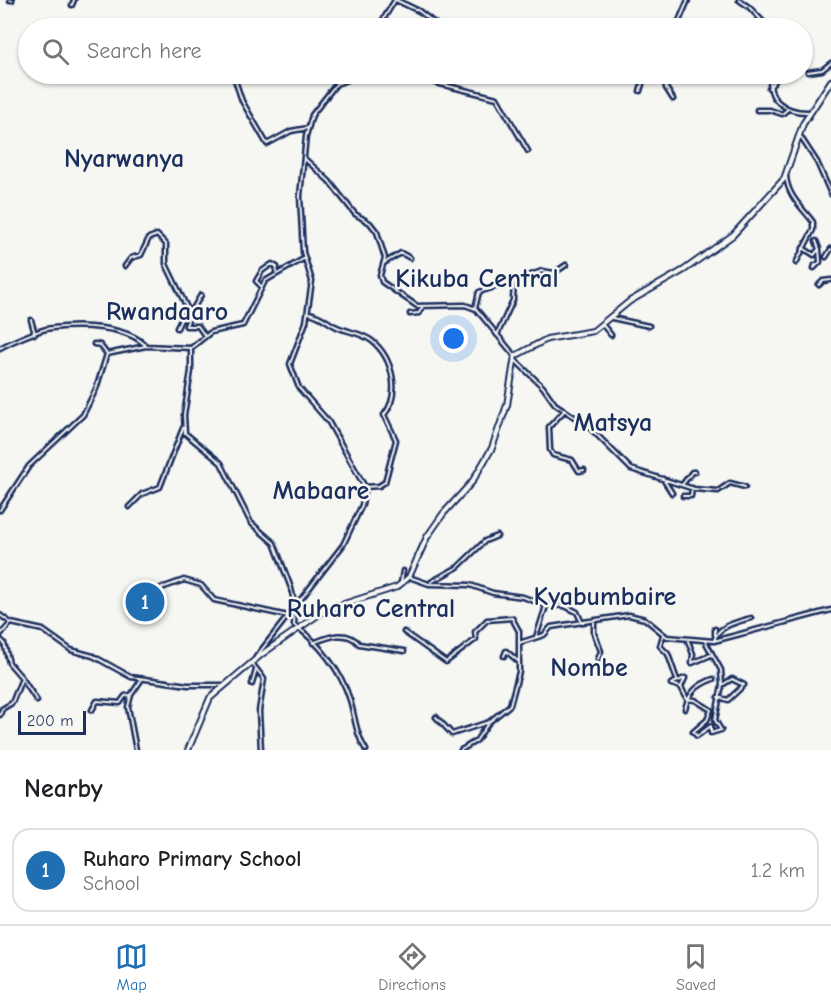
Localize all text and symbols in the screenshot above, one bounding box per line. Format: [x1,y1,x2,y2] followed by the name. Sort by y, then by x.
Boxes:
[18,18,813,84] search box
[39,35,72,68] icon: search
[87,38,202,64] text: Search here
[64,144,184,174] district label: Nyarwanya
[395,264,559,294] district label: Kikuba Central
[106,297,228,327] district label: Rwandaaro
[439,324,468,353] your location
[574,408,652,438] district label: Matsya
[273,476,370,506] district label: Mabaare
[126,580,164,624] pin: 1
[534,582,677,612] district label: Kyabumbaire
[287,594,455,624] district label: Ruharo Central
[550,653,628,683] district label: Nombe
[18,708,86,736] scale bar
[27,712,73,730] text: 200 m
[24,774,103,804] text: Nearby
[83,846,302,872] text: Ruharo Primary School
[42,859,49,882] text: 1
[751,859,805,882] text: 1.2 km
[83,872,140,895] text: School
[115,940,148,994] tab: Map
[378,940,446,994] tab: Directions
[676,940,716,994] tab: Saved

